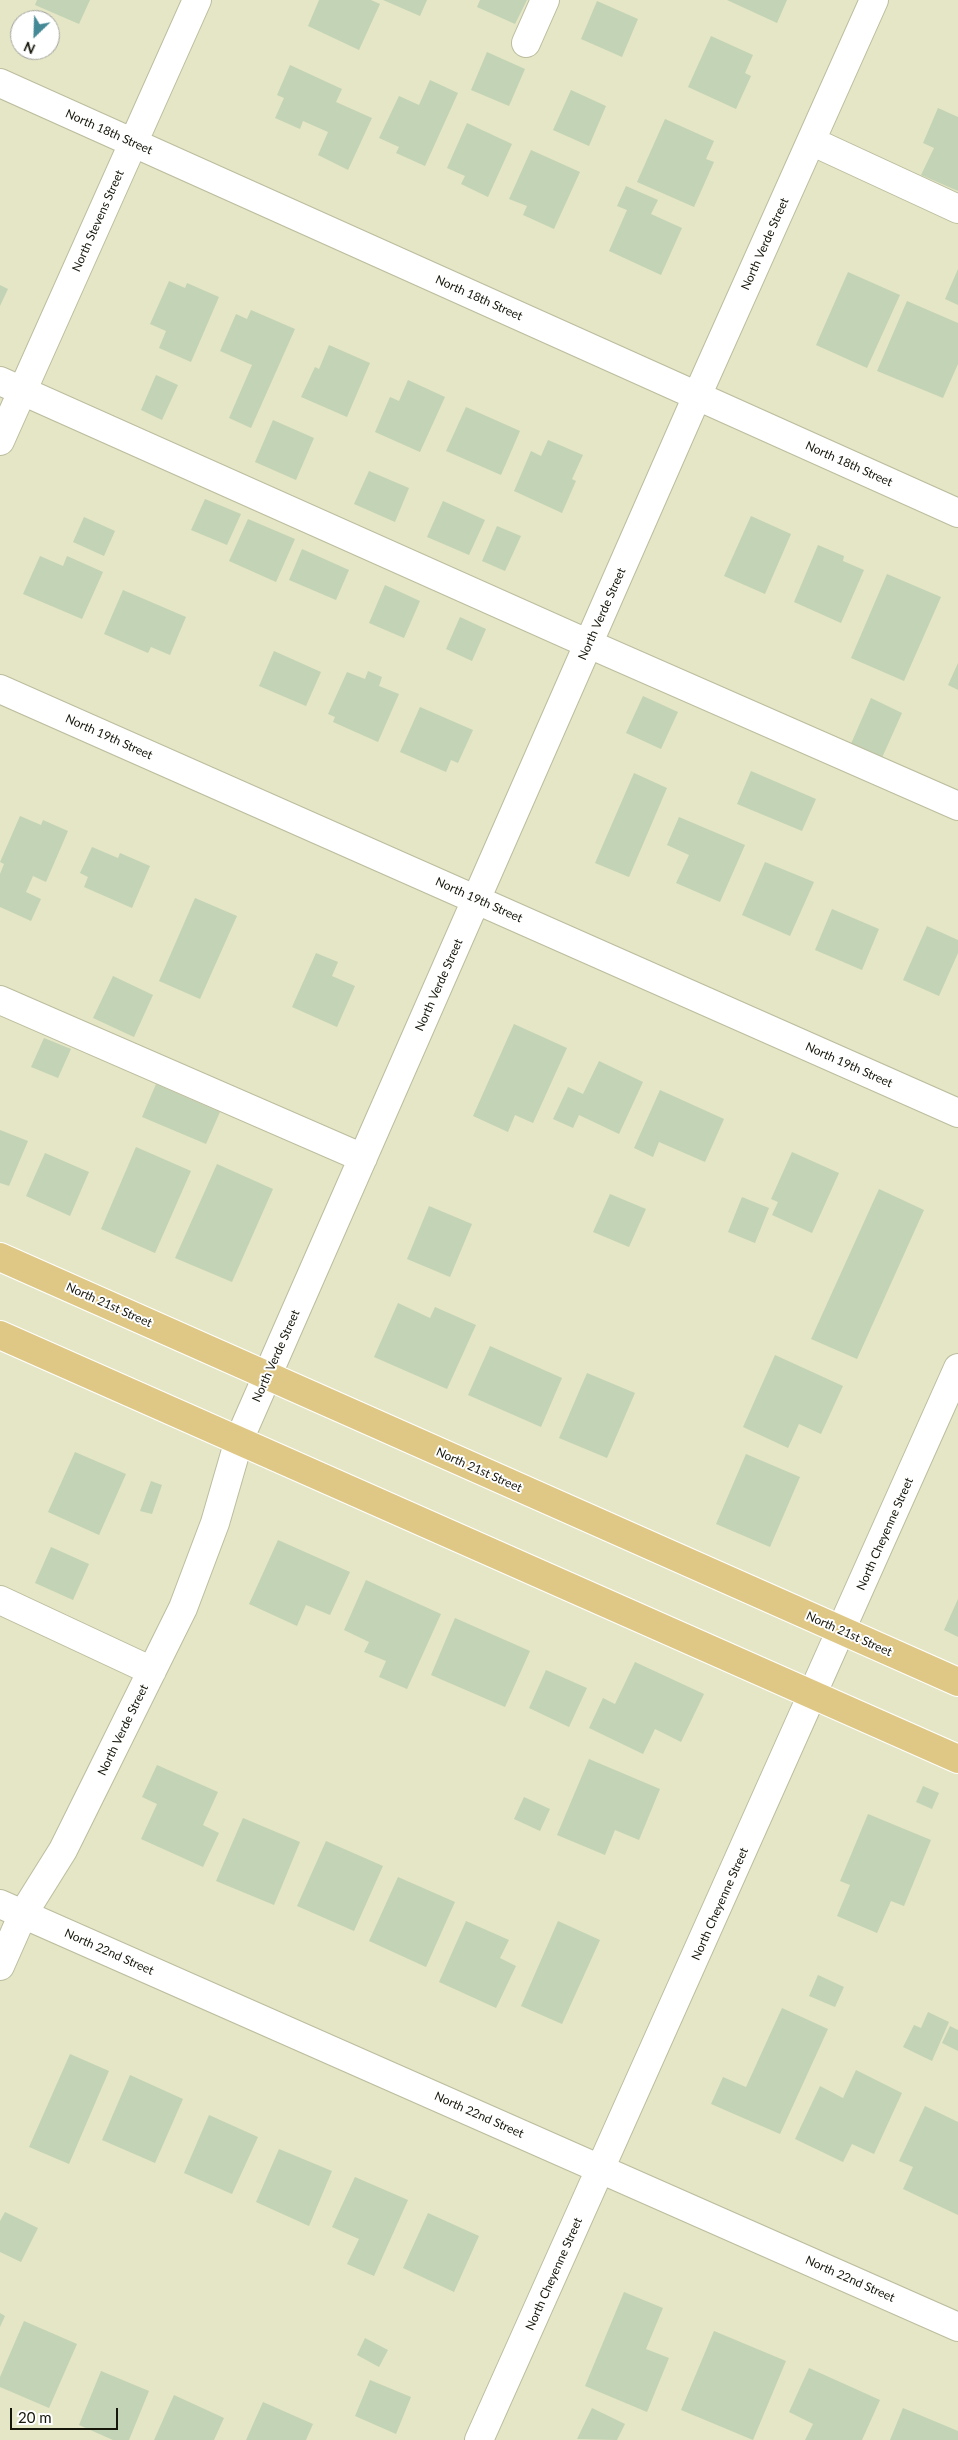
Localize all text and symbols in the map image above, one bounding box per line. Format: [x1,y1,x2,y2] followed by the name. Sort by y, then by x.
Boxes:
[10,10,60,60] north arrow
[21,38,37,58] text: N
[63,106,155,158] street label: North 18th Street
[69,168,127,274] street label: North Stevens Street
[738,196,792,292] street label: North Verde Street
[433,272,525,324] street label: North 18th Street
[803,438,895,490] street label: North 18th Street
[575,566,629,662] street label: North Verde Street
[63,711,155,763] street label: North 19th Street
[433,874,525,926] street label: North 19th Street
[412,937,466,1033] street label: North Verde Street
[803,1039,895,1091] street label: North 19th Street
[64,1280,154,1330] street label: North 21st Street
[249,1308,303,1404] street label: North Verde Street
[434,1445,524,1495] street label: North 21st Street
[854,1475,916,1593] street label: North Cheyenne Street
[804,1609,894,1659] street label: North 21st Street
[95,1682,151,1778] street label: North Verde Street
[689,1845,751,1963] street label: North Cheyenne Street
[62,1926,156,1978] street label: North 22nd Street
[432,2089,526,2141] street label: North 22nd Street
[523,2215,585,2333] street label: North Cheyenne Street
[803,2253,897,2305] street label: North 22nd Street
[12,2398,120,2430] scale bar
[18,2408,52,2426] text: 20 m

